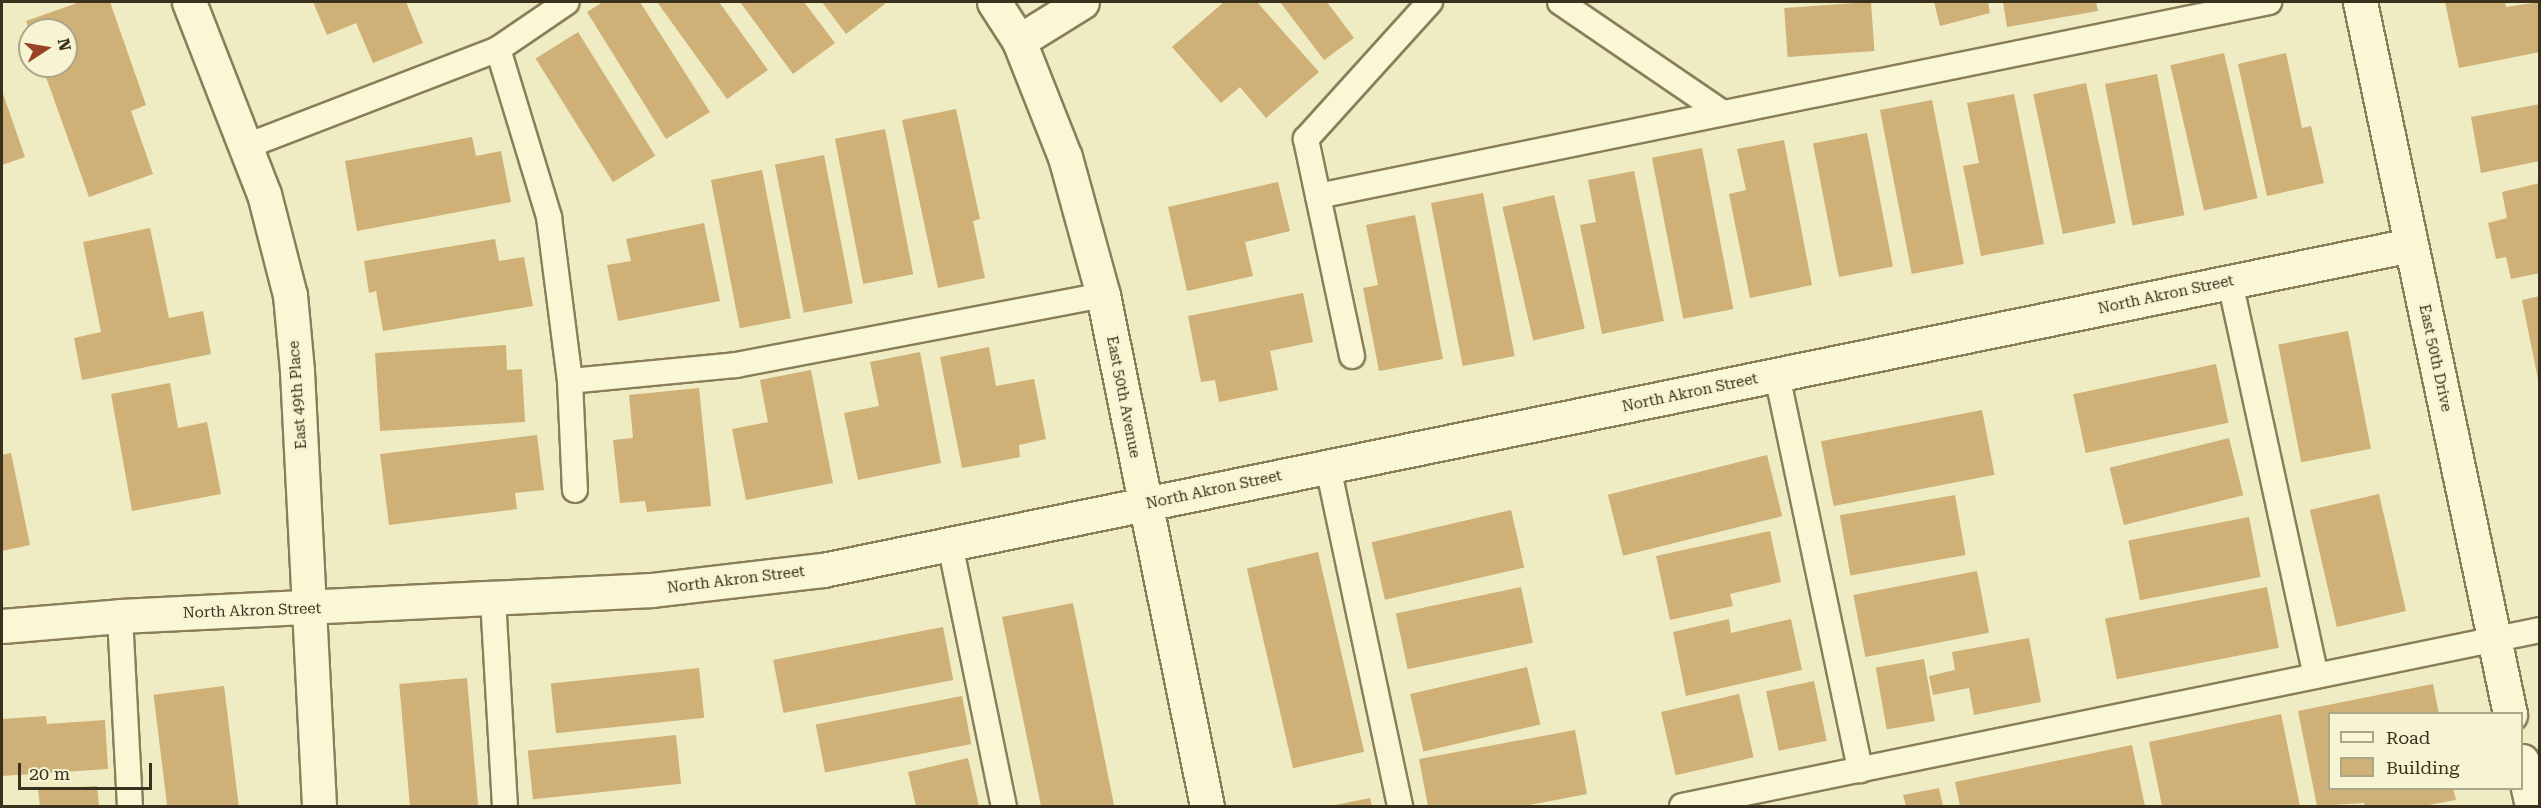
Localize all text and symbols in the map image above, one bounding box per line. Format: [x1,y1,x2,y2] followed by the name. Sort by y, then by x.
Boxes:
[18,18,78,78] north arrow
[54,37,75,53] text: N
[2096,272,2236,318] street label: North Akron Street
[2415,303,2455,413] street label: East 50th Drive
[1102,334,1144,460] street label: East 50th Avenue
[285,340,311,450] street label: East 49th Place
[1620,370,1760,416] street label: North Akron Street
[1144,467,1284,513] street label: North Akron Street
[666,563,806,597] street label: North Akron Street
[182,600,322,622] street label: North Akron Street
[2328,712,2523,790] legend
[2386,727,2430,748] text: Road
[21,751,154,789] scale bar
[2386,757,2460,778] text: Building
[29,763,70,784] text: 20 m

